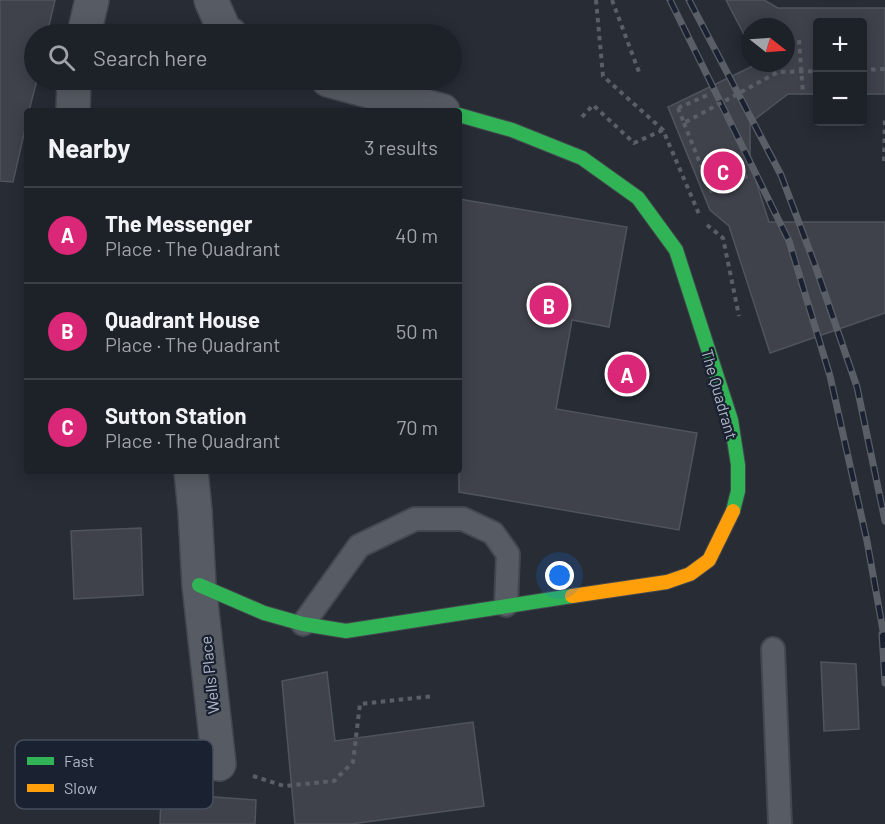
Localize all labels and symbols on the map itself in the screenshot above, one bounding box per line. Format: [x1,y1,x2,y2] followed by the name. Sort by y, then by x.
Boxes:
[741,18,795,72] north arrow
[704,148,742,194] pin: C
[530,282,568,328] pin: B
[698,347,742,441] street label: The Quadrant
[608,352,646,397] pin: A
[545,561,574,590] your location
[195,635,223,715] street label: Wells Place
[15,740,213,809] legend
[64,751,94,770] text: Fast
[64,778,97,797] text: Slow

